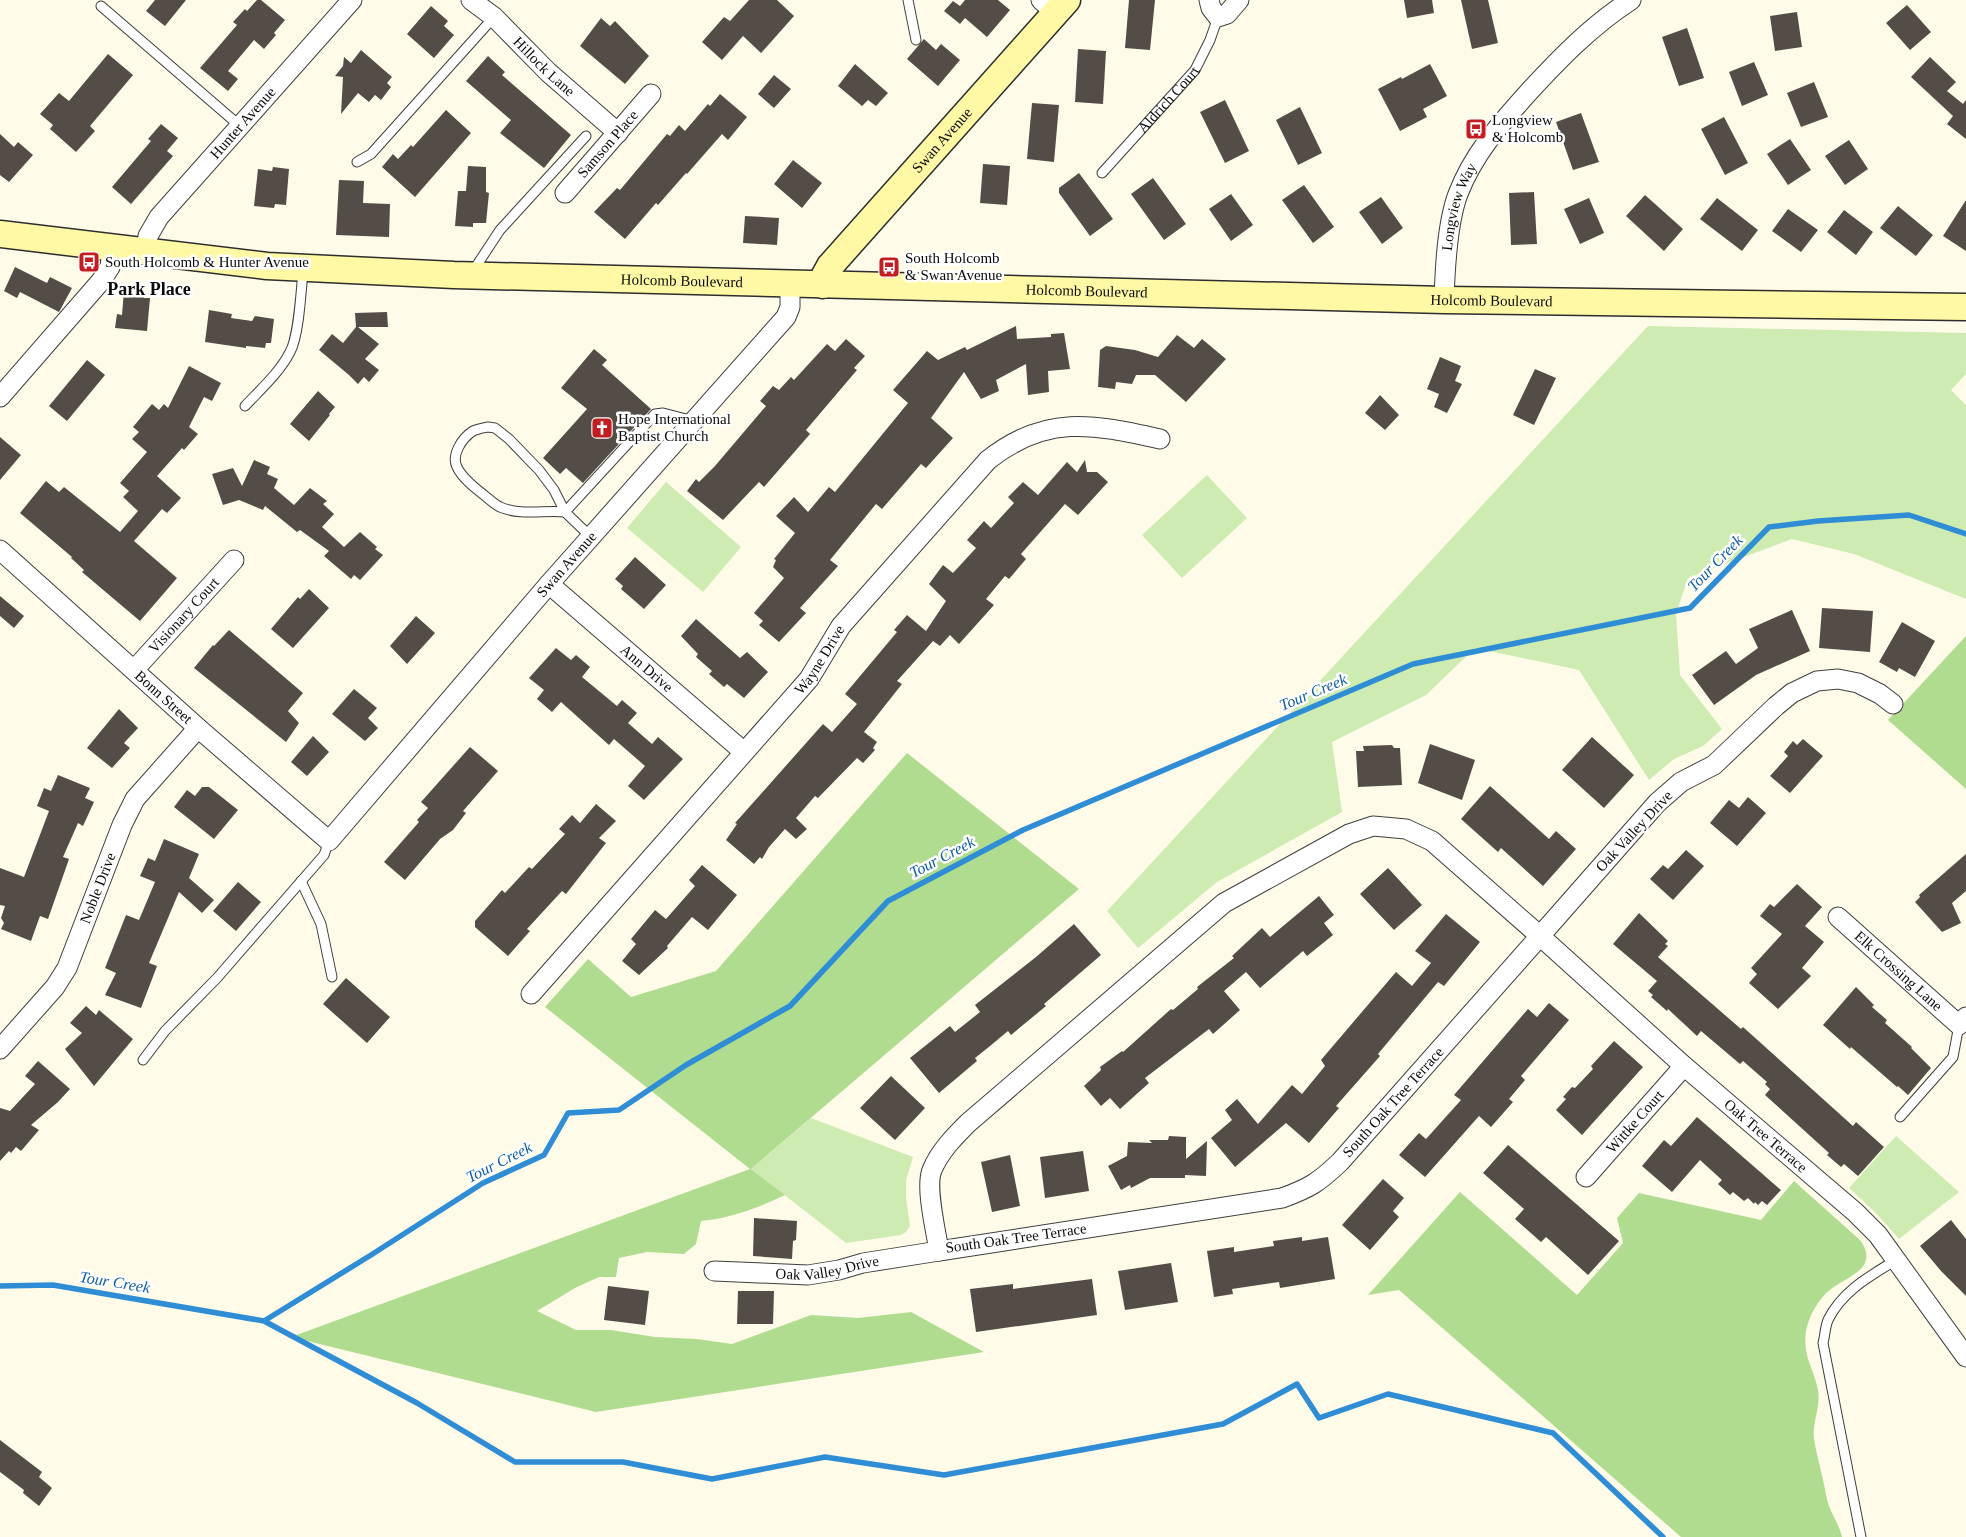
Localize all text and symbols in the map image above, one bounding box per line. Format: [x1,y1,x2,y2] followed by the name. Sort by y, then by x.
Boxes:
[510,34,578,100] street label: Hillock Lane
[1134,64,1203,136] street label: Aldrich Court
[207,84,279,162] street label: Hunter Avenue
[909,104,976,176] street label: Swan Avenue
[574,107,641,181] street label: Samson Place
[1492,112,1563,145] place label: Longview & Holcomb
[1464,117,1488,141] bus stop icon: Longview & Holcomb
[1439,160,1480,252] street label: Longview Way
[77,250,101,274] bus stop icon: South Holcomb & Hunter Avenue
[905,250,1003,283] place label: South Holcomb & Swan Avenue
[105,254,309,270] place label: South Holcomb & Hunter Avenue
[877,255,901,279] bus stop icon: South Holcomb & Swan Avenue
[621,271,744,290] street label: Holcomb Boulevard
[107,279,191,299] district label: Park Place
[1025,281,1148,301] street label: Holcomb Boulevard
[1430,292,1553,309] street label: Holcomb Boulevard
[618,411,731,444] place label: Hope International Baptist Church
[590,416,614,440] church icon: Hope International Baptist Church
[533,528,600,600] street label: Swan Avenue
[1684,531,1746,595] water label: Tour Creek
[145,574,223,656] street label: Visionary Court
[791,622,848,698] street label: Wayne Drive
[617,641,676,695] street label: Ann Drive
[132,667,196,727] street label: Bonn Street
[1277,670,1350,714] water label: Tour Creek
[1592,787,1676,875] street label: Oak Valley Drive
[907,832,978,881] water label: Tour Creek
[77,850,119,926] street label: Noble Drive
[1851,928,1946,1014] street label: Elk Crossing Lane
[1339,1043,1447,1160] street label: South Oak Tree Terrace
[1603,1086,1667,1156] street label: Wittke Court
[1721,1096,1811,1176] street label: Oak Tree Terrace
[463,1138,535,1186] water label: Tour Creek
[944,1220,1088,1256] street label: South Oak Tree Terrace
[775,1253,880,1284] street label: Oak Valley Drive
[78,1268,152,1296] water label: Tour Creek

